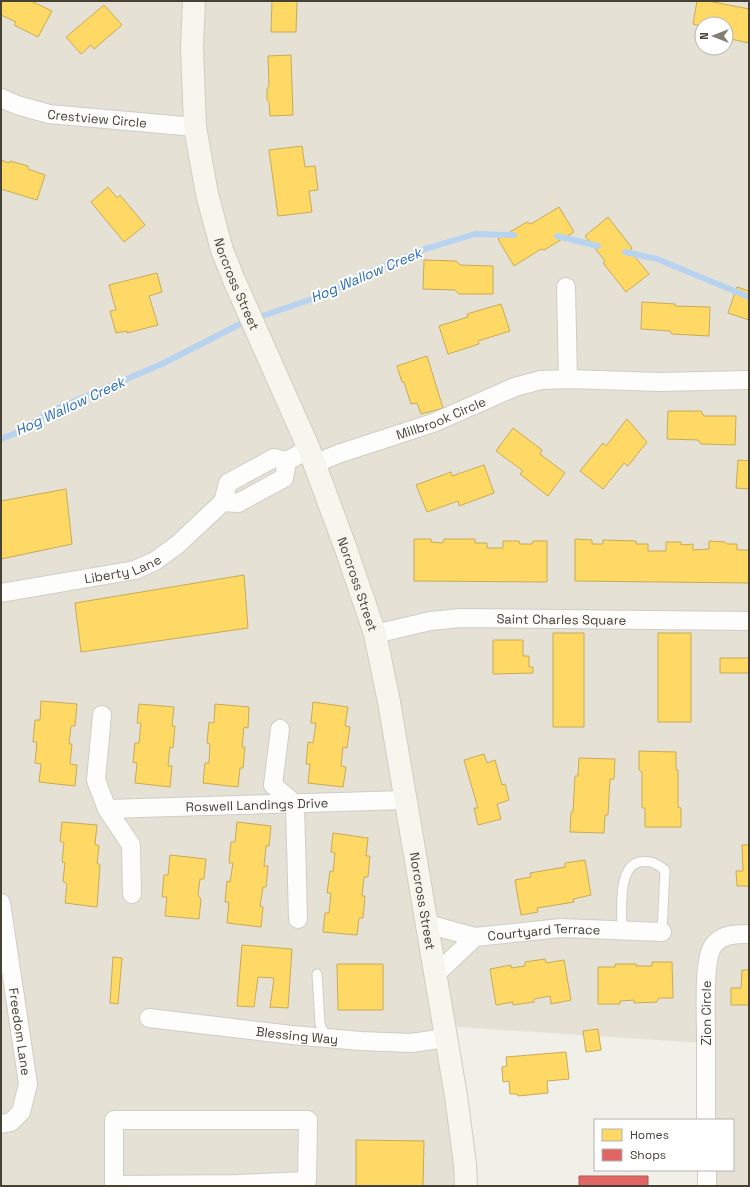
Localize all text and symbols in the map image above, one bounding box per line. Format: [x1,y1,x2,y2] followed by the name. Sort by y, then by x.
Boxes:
[694,16,734,56] north arrow
[697,32,711,40] text: N
[47,105,148,131] street label: Crestview Circle
[211,236,264,333] street label: Norcross Street
[308,243,426,306] water label: Hog Wallow Creek
[12,372,129,439] water label: Hog Wallow Creek
[394,392,488,443] street label: Millbrook Circle
[334,534,382,634] street label: Norcross Street
[83,551,164,587] street label: Liberty Lane
[496,610,626,628] street label: Saint Charles Square
[185,794,328,815] street label: Roswell Landings Drive
[406,851,439,951] street label: Norcross Street
[487,919,601,944] street label: Courtyard Terrace
[697,980,715,1046] street label: Zion Circle
[5,987,35,1077] street label: Freedom Lane
[255,1022,339,1047] street label: Blessing Way
[594,1119,734,1171] legend
[630,1127,669,1143] text: Homes
[630,1147,666,1163] text: Shops

